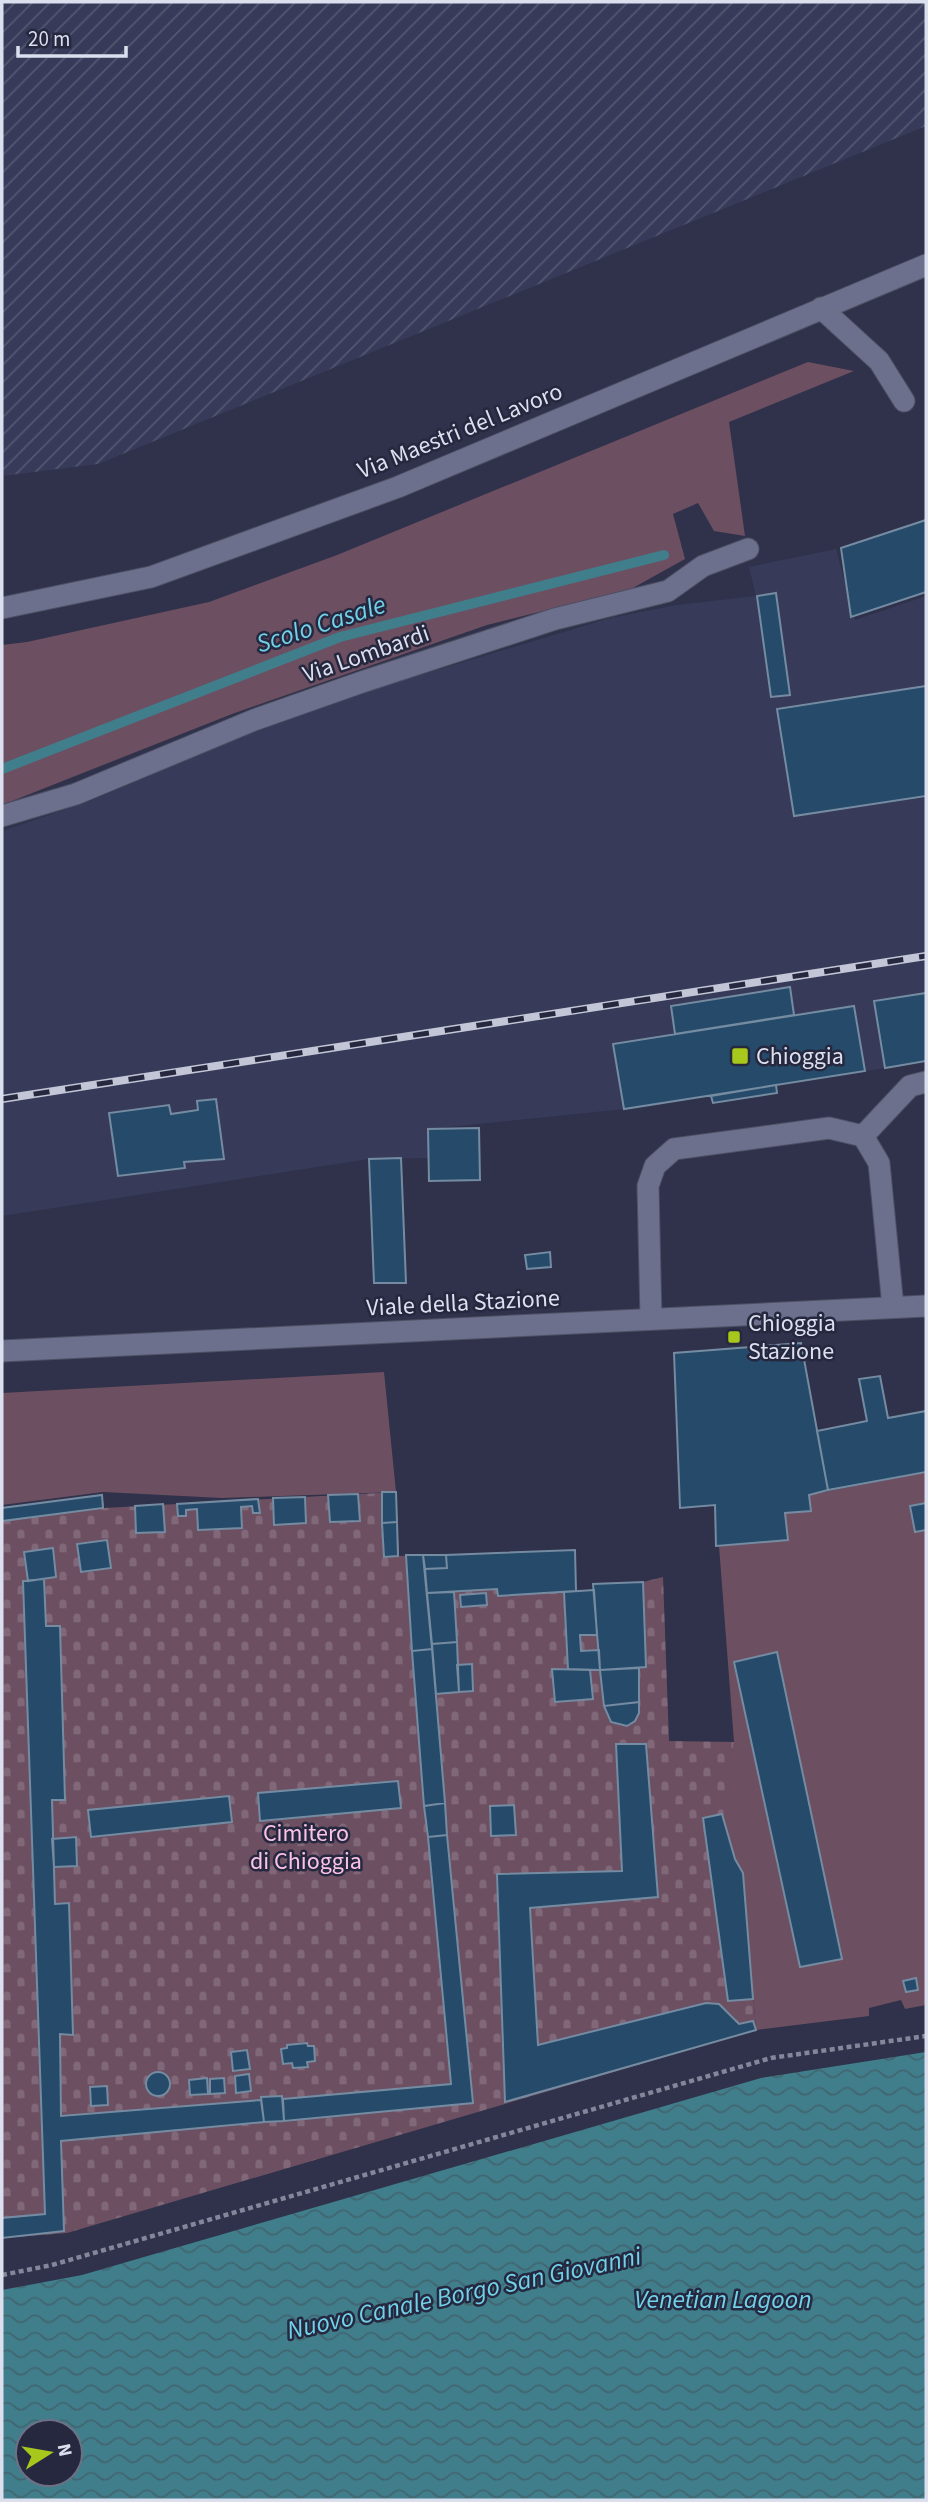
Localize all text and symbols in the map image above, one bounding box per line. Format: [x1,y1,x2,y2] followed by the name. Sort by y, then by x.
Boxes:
[18,14,126,58] scale bar
[28,24,70,54] text: 20 m
[352,374,568,488] street label: Via Maestri del Lavoro
[252,586,390,662] water label: Scolo Casale
[298,616,434,692] street label: Via Lombardi
[756,1039,844,1074] place label: Chioggia
[730,1046,750,1066] marker: Chioggia
[365,1280,561,1326] street label: Viale della Stazione
[748,1306,836,1369] place label: Chioggia Stazione
[726,1329,742,1345] marker: Chioggia Stazione
[250,1816,362,1879] park label: Cimitero di Chioggia
[283,2237,645,2349] water label: Nuovo Canale Borgo San Giovanni
[634,2281,812,2318] water label: Venetian Lagoon
[14,2418,84,2488] north arrow
[50,2441,79,2459] text: N

